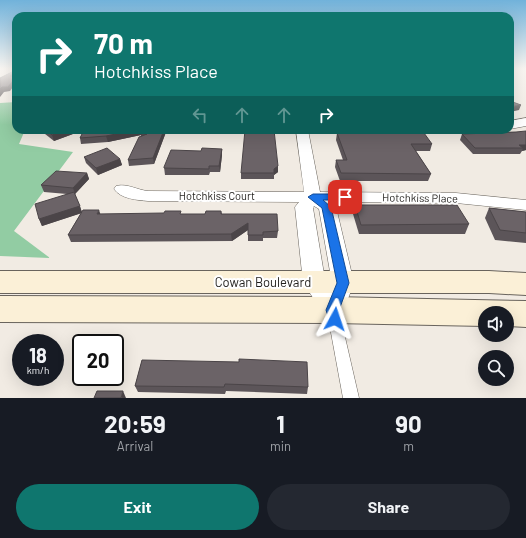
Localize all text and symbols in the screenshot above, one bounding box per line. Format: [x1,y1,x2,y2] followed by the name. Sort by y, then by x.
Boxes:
[94,26,153,60] text: 70 m
[28,28,80,80] icon: right
[94,60,218,82] text: Hotchkiss Place
[189,104,211,126] icon: left
[231,104,253,126] icon: ahead
[273,104,295,126] icon: ahead
[315,104,337,126] icon: right
[328,180,362,214] pin
[334,186,356,208] icon: arrive
[179,189,255,202] street label: Hotchkiss Court
[382,190,458,205] street label: Hotchkiss Place
[215,274,311,290] street label: Cowan Boulevard
[314,298,356,340] position arrow
[478,306,514,386] map controls
[478,306,514,342] button: sound
[72,334,124,386] speed limit sign: 20
[29,343,47,367] text: 18
[478,350,514,386] button: search
[27,364,49,376] text: km/h
[104,409,166,438] text: 20:59
[276,409,285,438] text: 1
[395,409,422,438] text: 90
[117,438,153,454] text: Arrival
[270,438,291,454] text: min
[403,438,414,454] text: m
[16,484,259,530] button: Exit
[267,484,510,530] button: Share

